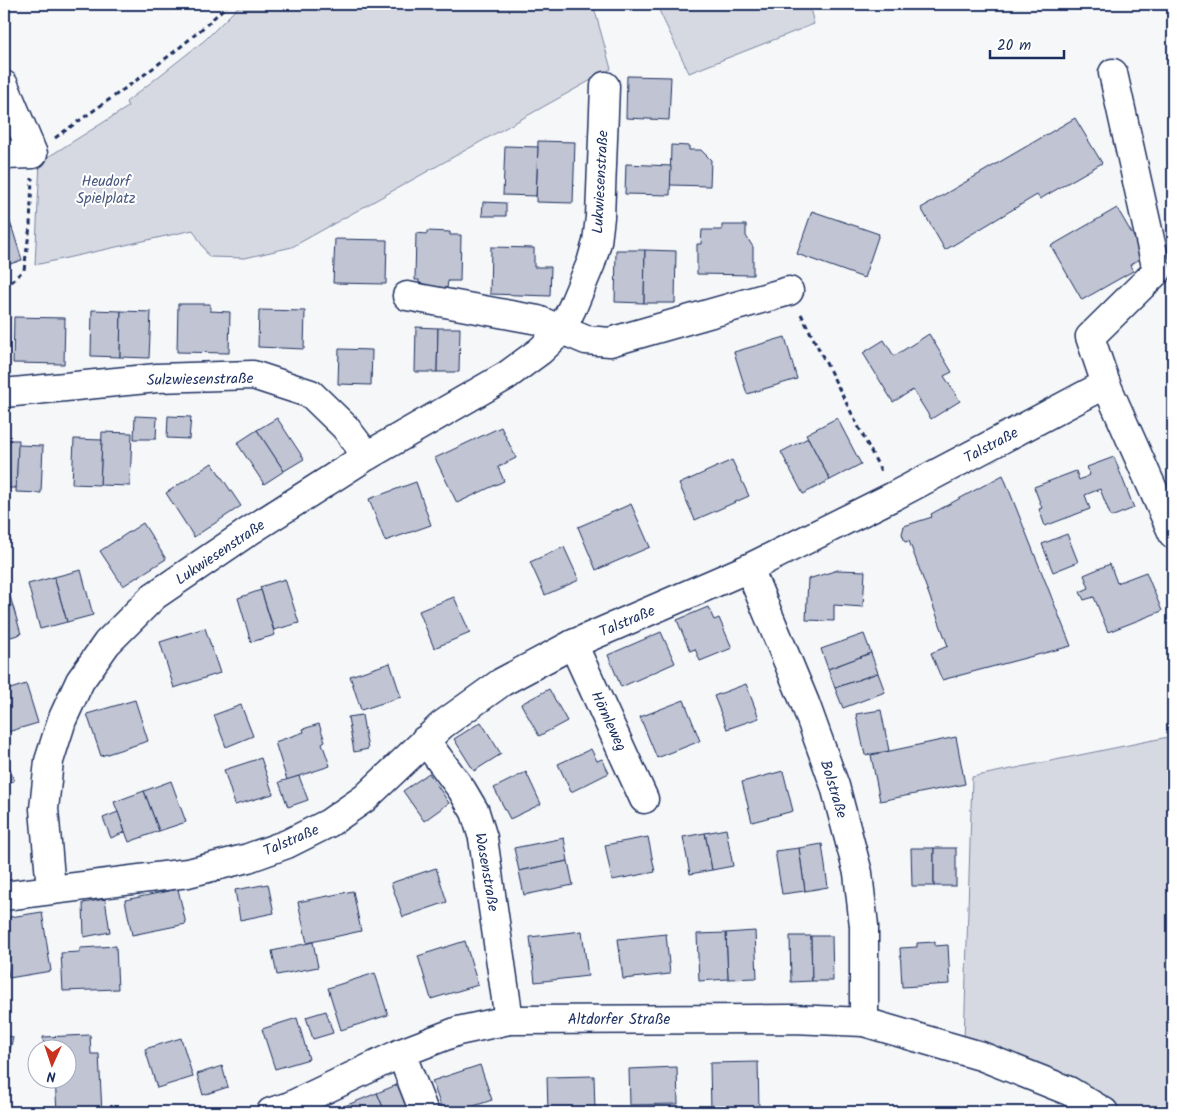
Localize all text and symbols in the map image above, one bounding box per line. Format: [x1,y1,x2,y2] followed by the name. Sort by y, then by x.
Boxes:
[990,28,1063,60] scale bar
[997,34,1031,58] text: 20 m
[586,129,616,234] street label: Lukwiesenstraße
[76,170,136,211] park label: Heudorf Spielplatz
[146,367,254,393] street label: Sulzwiesenstraße
[960,421,1023,470] street label: Talstraße
[171,514,270,592] street label: Lukwiesenstraße
[596,599,659,644] street label: Talstraße
[584,687,633,756] street label: Hörnleweg
[813,757,853,822] street label: Bolstraße
[260,818,323,863] street label: Talstraße
[467,831,505,914] street label: Wasenstraße
[568,1008,671,1032] street label: Altdorfer Straße
[28,1038,78,1088] north arrow
[46,1065,56,1087] text: N

